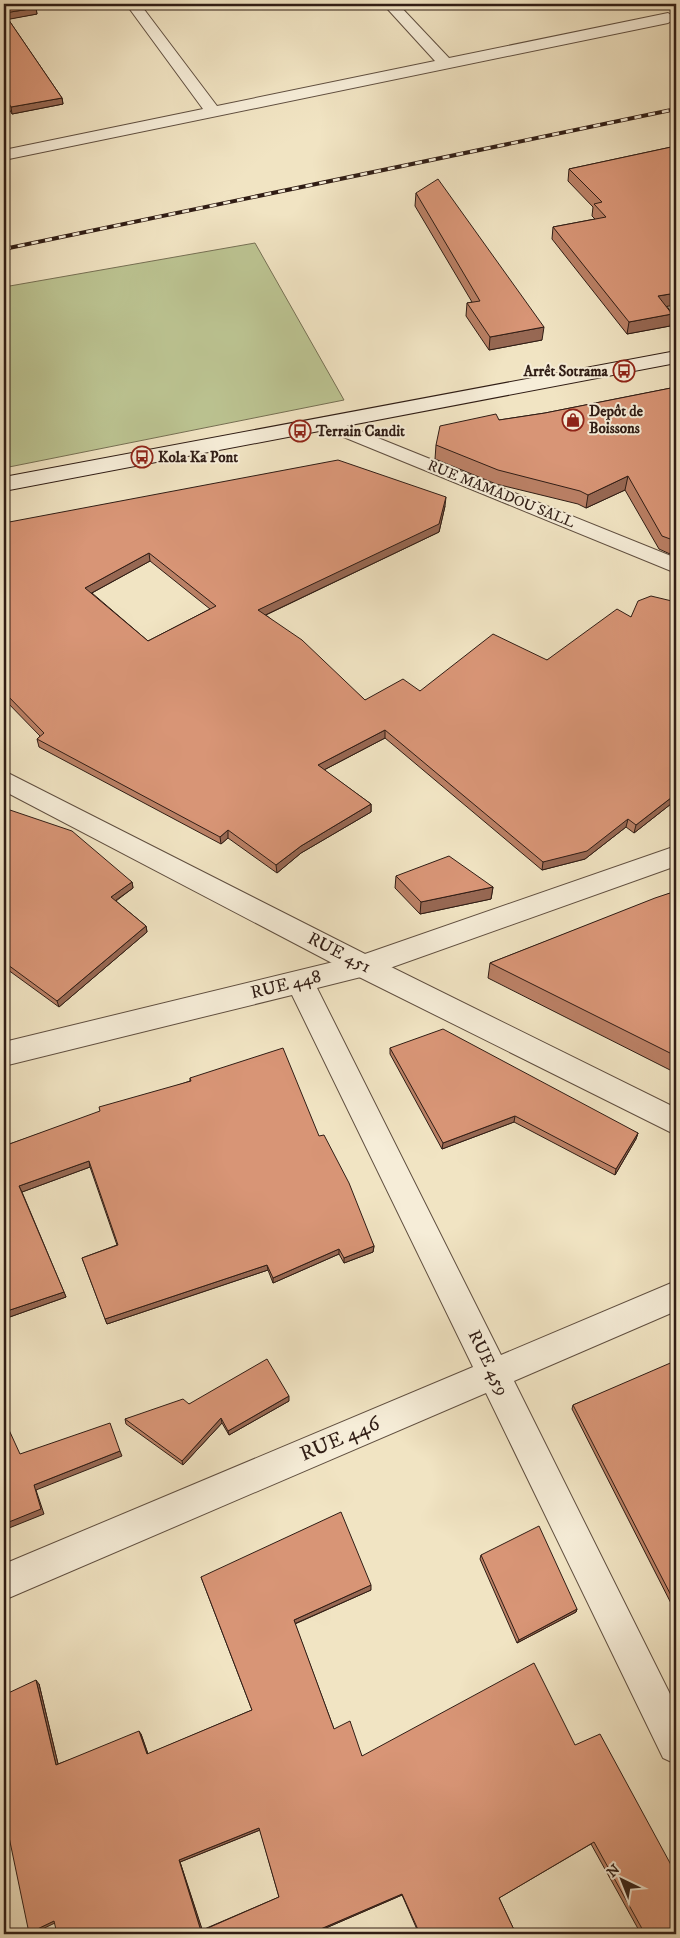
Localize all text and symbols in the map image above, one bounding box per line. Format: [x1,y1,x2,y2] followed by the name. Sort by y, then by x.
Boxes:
[612,359,636,383] bus stop icon: Arrêt Sotrama
[522,362,609,381] place label: Arrêt Sotrama
[589,402,644,438] place label: Depôt de Boissons
[561,408,585,432] shop icon: Depôt de Boissons
[288,419,312,443] bus stop icon: Terrain Candit
[315,422,405,441] place label: Terrain Candit
[130,445,154,469] bus stop icon: Kola Ka Pont
[158,448,238,467] place label: Kola Ka Pont
[425,456,578,532] street label: RUE MAMADOU SALL
[304,928,374,978] street label: RUE 451
[248,966,324,1004] street label: RUE 448
[463,1327,513,1399] street label: RUE 459
[296,1410,385,1467] street label: RUE 446
[598,1856,648,1906] north arrow
[603,1860,625,1882] text: N

